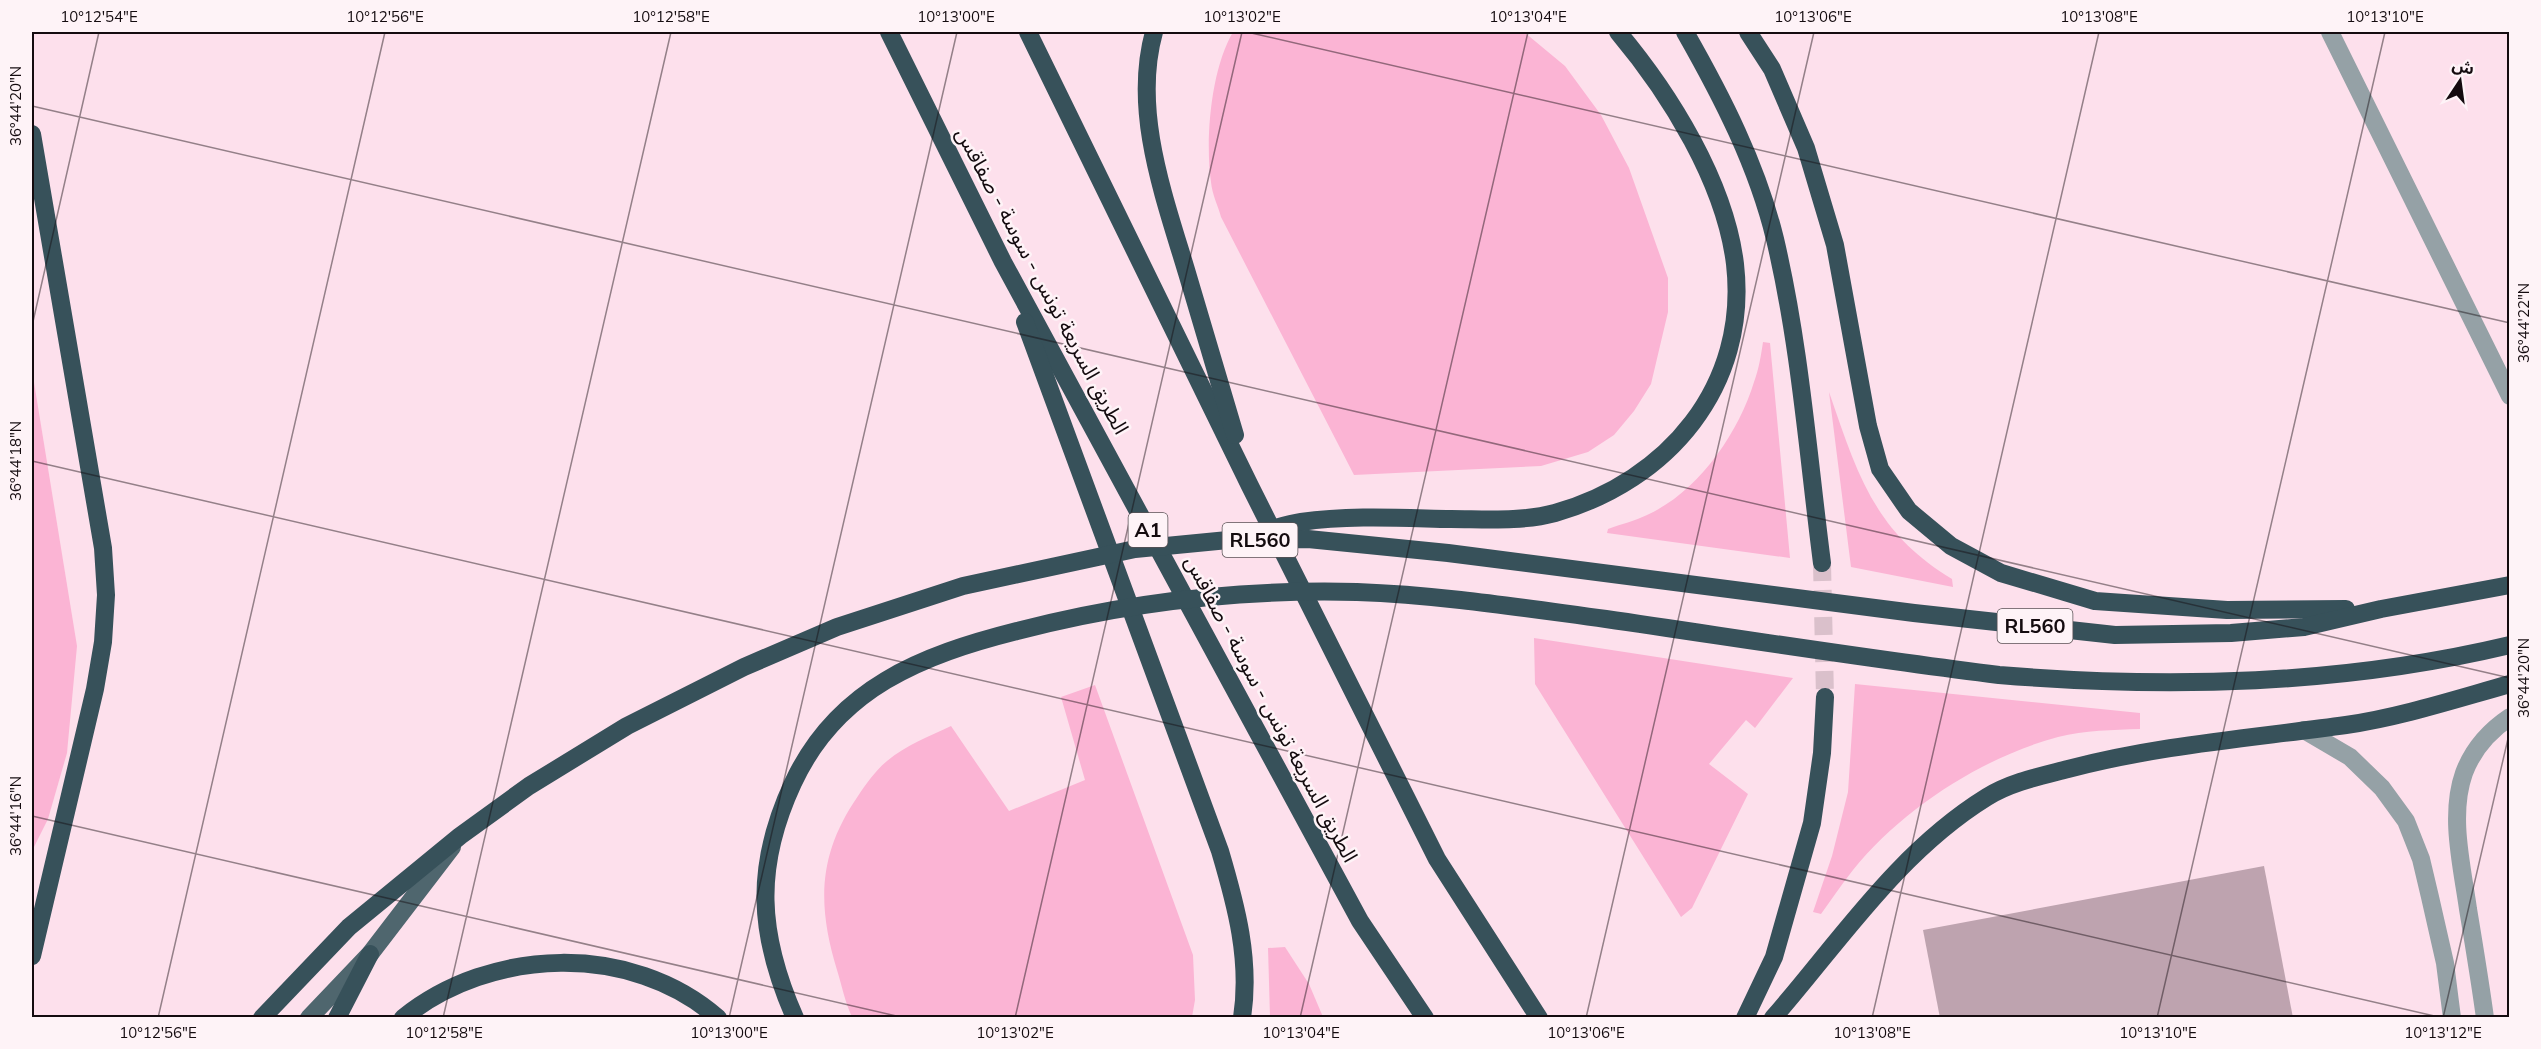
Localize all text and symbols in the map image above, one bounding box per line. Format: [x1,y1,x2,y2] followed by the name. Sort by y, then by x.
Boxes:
[60,7,138,26] text: 10°12'54"E
[346,7,424,26] text: 10°12'56"E
[632,7,710,26] text: 10°12'58"E
[917,7,995,26] text: 10°13'00"E
[1203,7,1281,26] text: 10°13'02"E
[1489,7,1567,26] text: 10°13'04"E
[1774,7,1852,26] text: 10°13'06"E
[2060,7,2138,26] text: 10°13'08"E
[2346,7,2424,26] text: 10°13'10"E
[2430,51,2490,111] north arrow
[2450,54,2476,79] text: ش
[6,66,25,146] text: 36°44'20"N
[950,123,1135,439] street label: الطريق السريعة تونس - سوسة - صفاقس
[2514,283,2533,363] text: 36°44'22"N
[6,421,25,501] text: 36°44'18"N
[1128,513,1168,547] road number: A1
[1222,523,1298,557] road number: RL560
[1179,551,1364,867] street label: الطريق السريعة تونس - سوسة - صفاقس
[1998,609,2072,643] road number: RL560
[2514,638,2533,718] text: 36°44'20"N
[6,776,25,856] text: 36°44'16"N
[119,1023,197,1042] text: 10°12'56"E
[405,1023,483,1042] text: 10°12'58"E
[690,1023,768,1042] text: 10°13'00"E
[976,1023,1054,1042] text: 10°13'02"E
[1262,1023,1340,1042] text: 10°13'04"E
[1547,1023,1625,1042] text: 10°13'06"E
[1833,1023,1911,1042] text: 10°13'08"E
[2119,1023,2197,1042] text: 10°13'10"E
[2404,1023,2482,1042] text: 10°13'12"E

